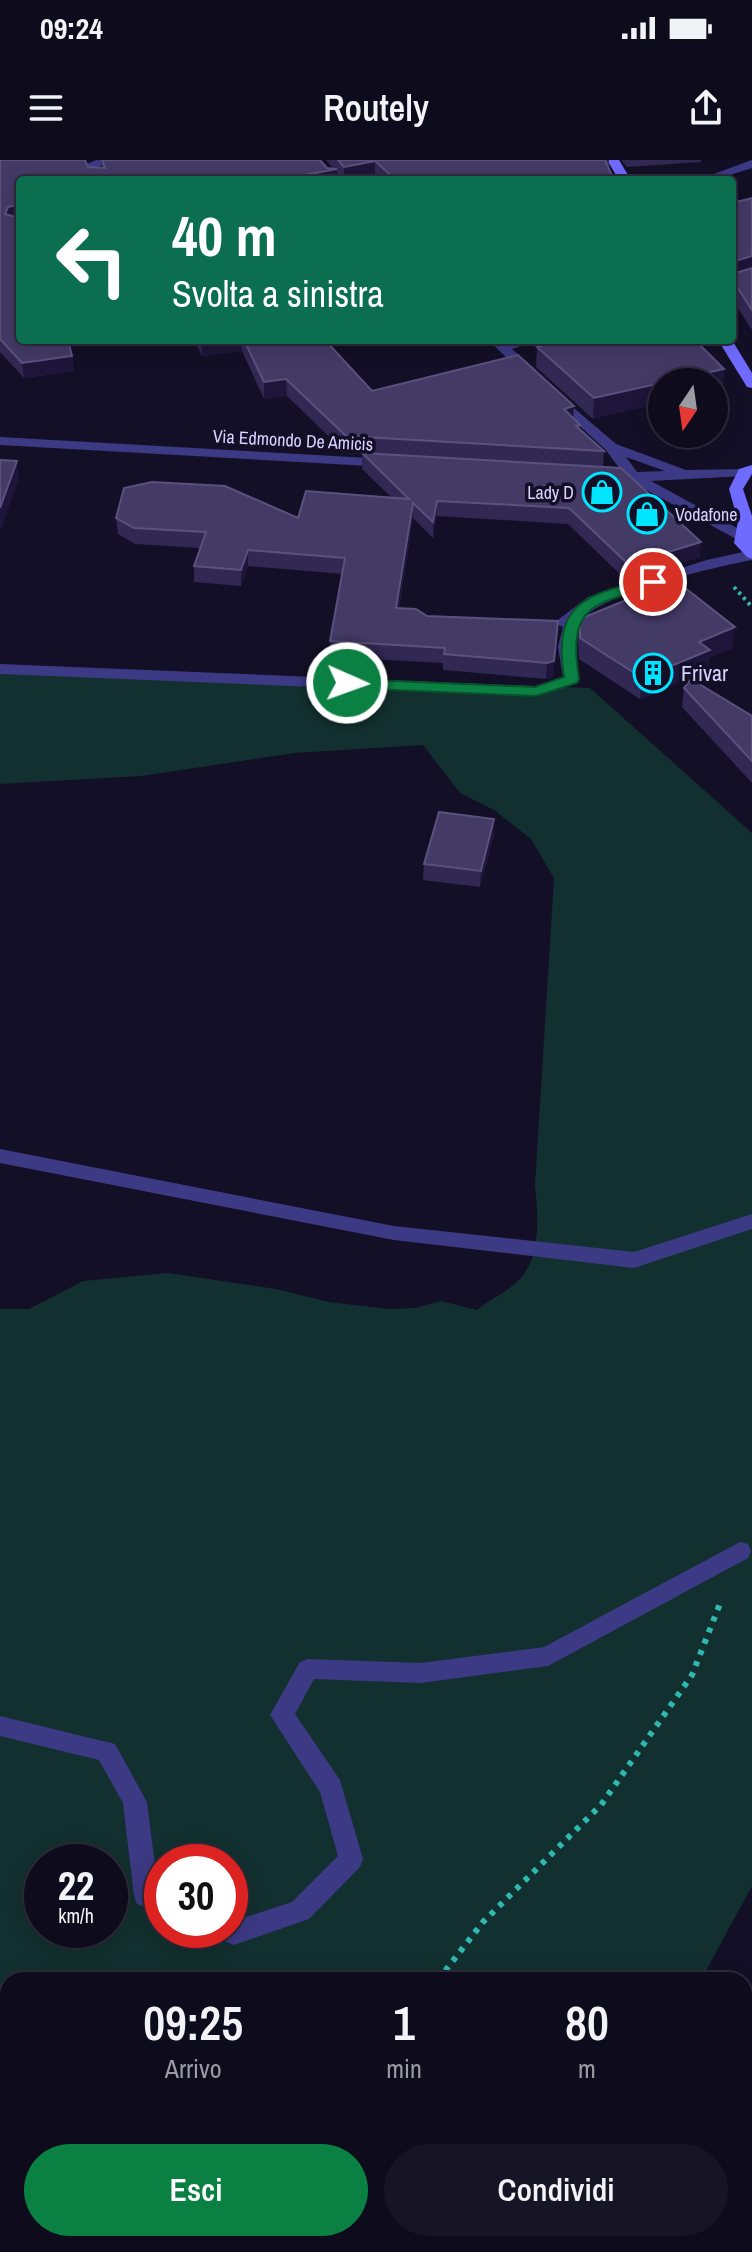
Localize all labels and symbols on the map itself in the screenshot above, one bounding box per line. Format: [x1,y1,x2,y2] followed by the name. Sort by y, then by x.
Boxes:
[648,368,728,448] north arrow
[212,423,374,457] street label: Via Edmondo De Amicis
[581,471,623,513] shop icon: Lady D
[527,480,574,505] place label: Lady D
[626,493,668,535] shop icon: Vodafone
[675,502,737,527] place label: Vodafone
[619,548,687,616] pin
[305,641,389,725] position arrow
[632,652,674,694] building icon: Frivar
[681,658,728,688] place label: Frivar
[144,1844,248,1948] speed limit sign: 30

